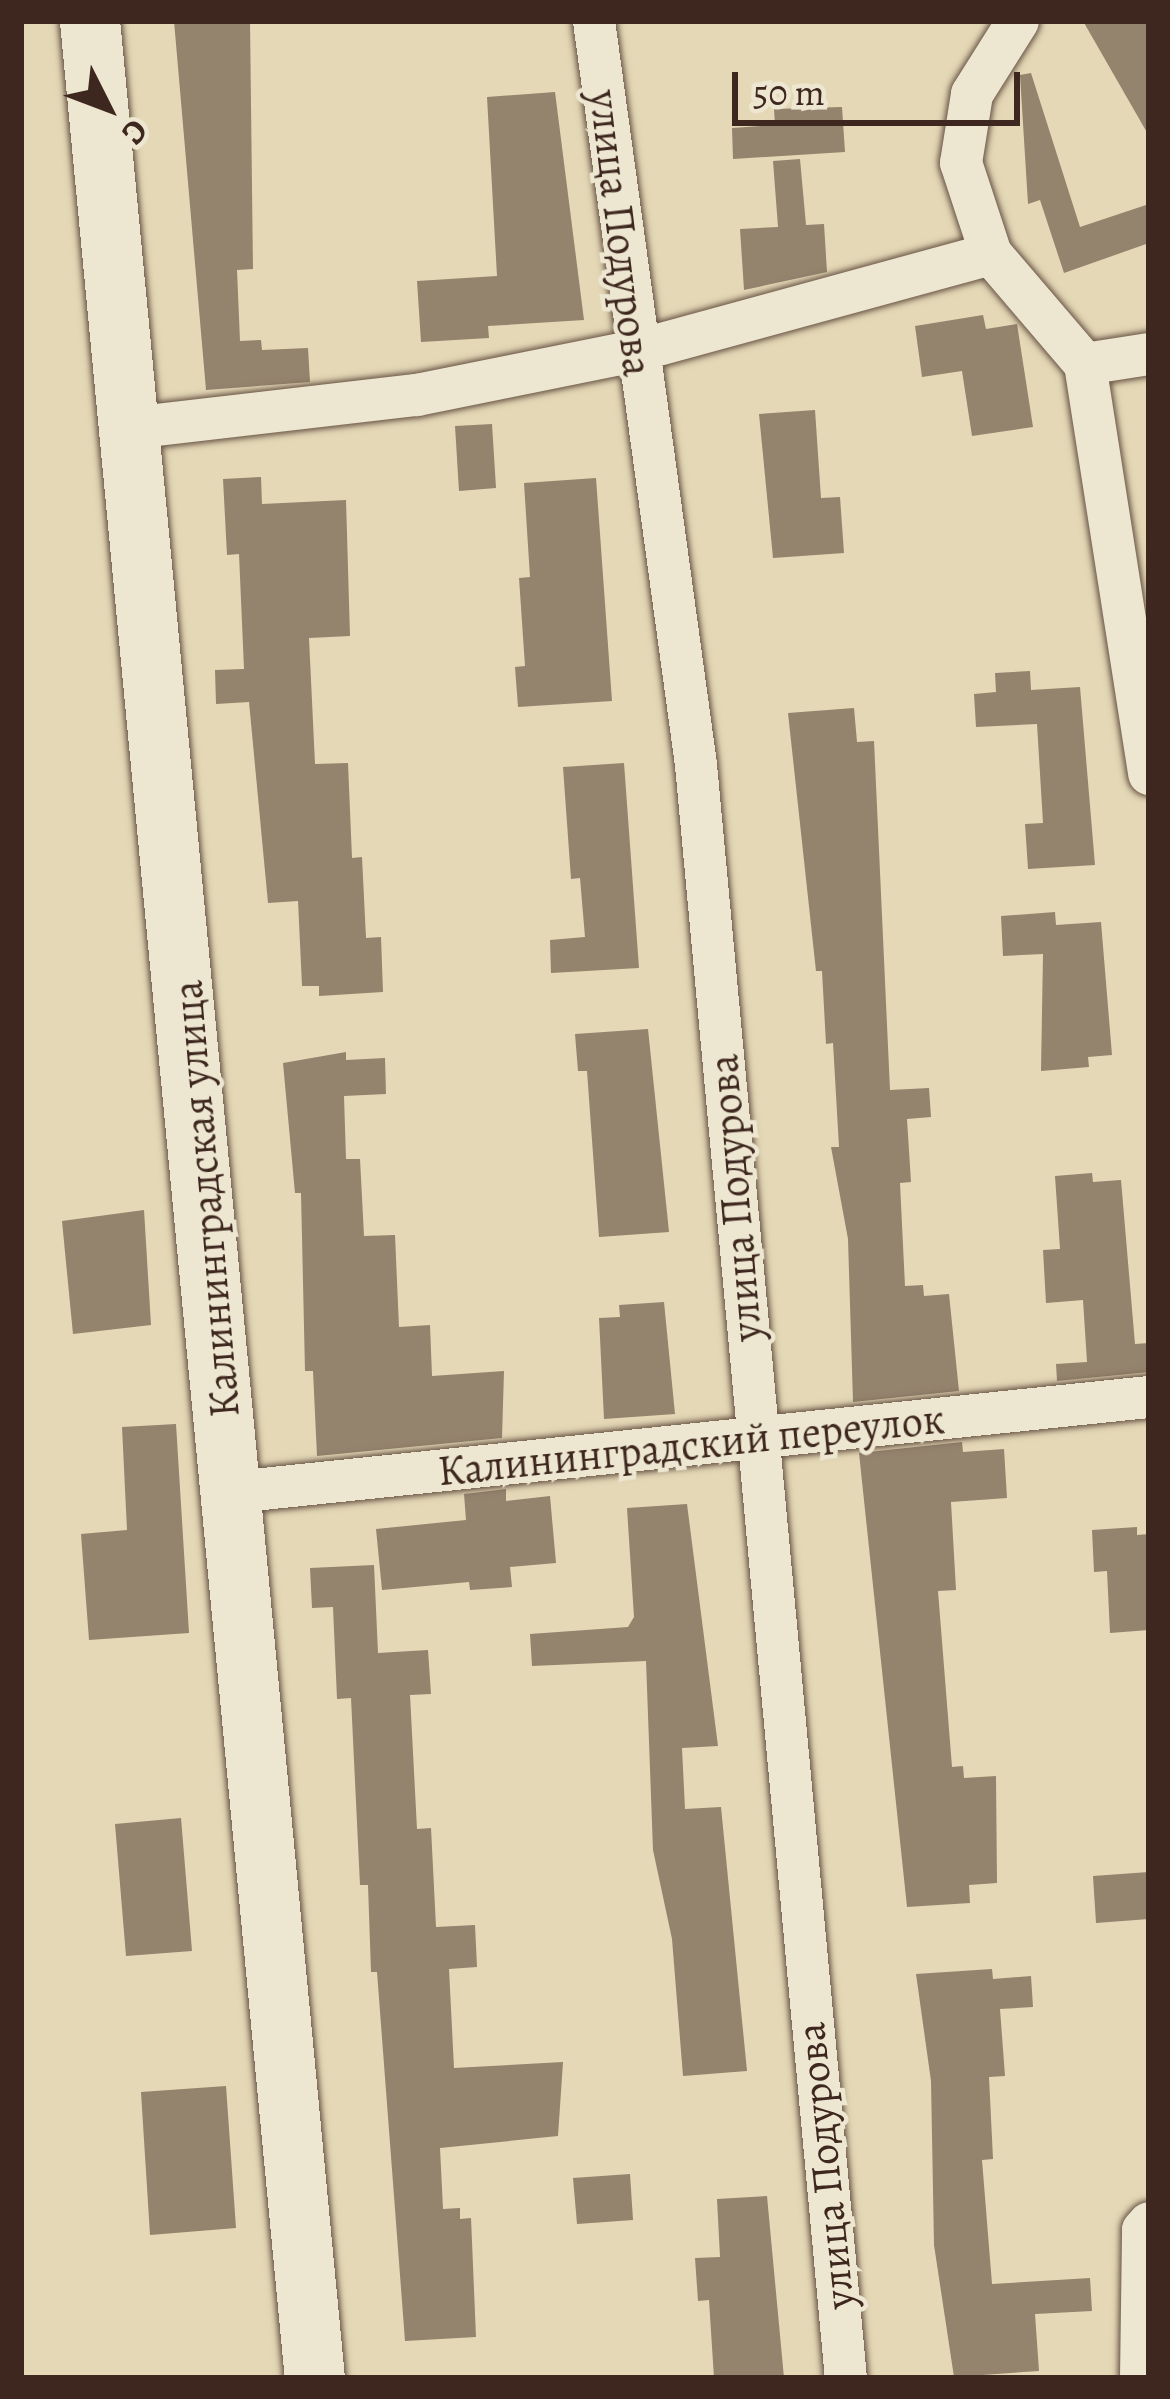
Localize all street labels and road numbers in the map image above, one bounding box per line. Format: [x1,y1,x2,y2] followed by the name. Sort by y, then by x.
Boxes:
[578,87,664,379] street label: улица Подурова
[162,978,250,1420] street label: Калининградская улица
[697,1052,773,1344] street label: улица Подурова
[435,1393,947,1497] street label: Калининградский переулок
[785,2020,865,2312] street label: улица Подурова

